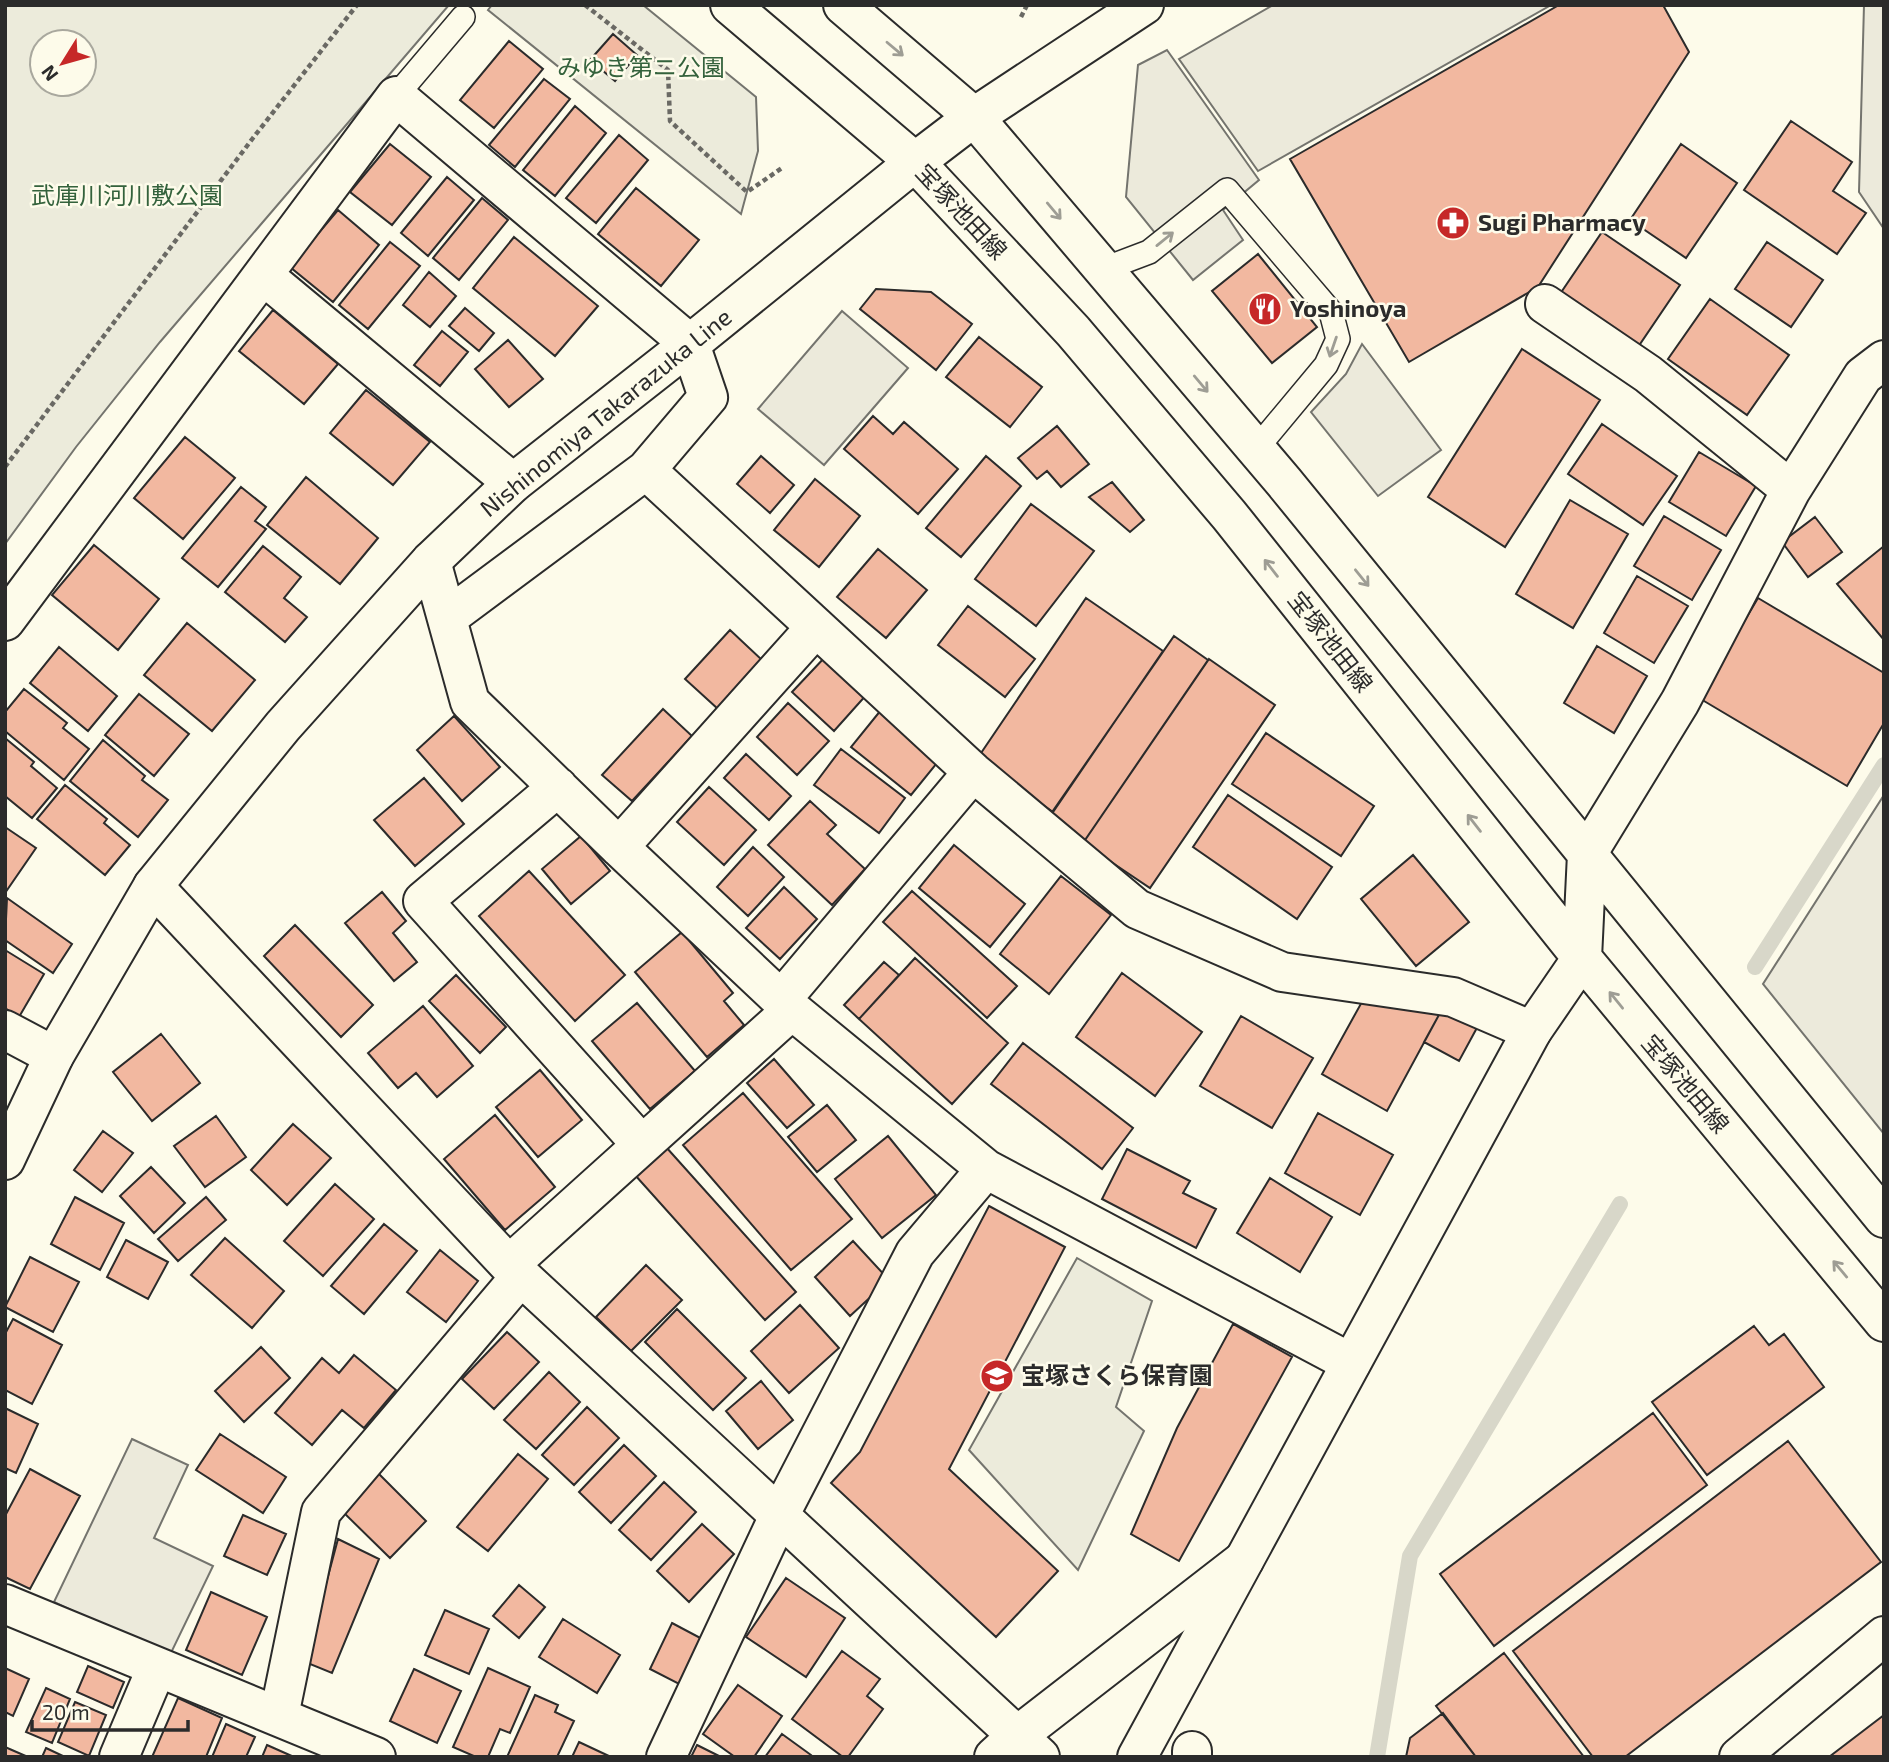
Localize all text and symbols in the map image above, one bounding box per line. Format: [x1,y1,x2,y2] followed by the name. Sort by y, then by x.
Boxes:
[28,28,98,98] north arrow
[886,41,904,57] one-way arrow
[557,52,725,81] park label: みゆき第ニ公園
[36,61,62,86] text: N
[911,157,1014,265] street label: 宝塚池田線
[31,180,223,209] park label: 武庫川河川敷公園
[1046,201,1062,219] one-way arrow
[1434,204,1472,242] pharmacy icon: Sugi Pharmacy
[1478,207,1646,236] place label: Sugi Pharmacy
[1155,231,1173,247] one-way arrow
[1246,290,1284,328] restaurant icon: Yoshinoya
[1290,293,1406,322] place label: Yoshinoya
[474,301,737,522] street label: Nishinomiya Takarazuka Line
[1326,336,1339,358] one-way arrow
[1194,375,1209,393] one-way arrow
[1264,559,1279,578] one-way arrow
[1355,569,1370,587] one-way arrow
[1283,585,1380,697] street label: 宝塚池田線
[1466,815,1481,833] one-way arrow
[1608,992,1624,1010] one-way arrow
[1636,1028,1736,1138] street label: 宝塚池田線
[1832,1261,1848,1279] one-way arrow
[978,1357,1016,1395] school or university icon: 宝塚さくら保育園
[1021,1360,1213,1389] place label: 宝塚さくら保育園
[32,1688,187,1732] scale bar
[42,1699,90,1724] text: 20 m

